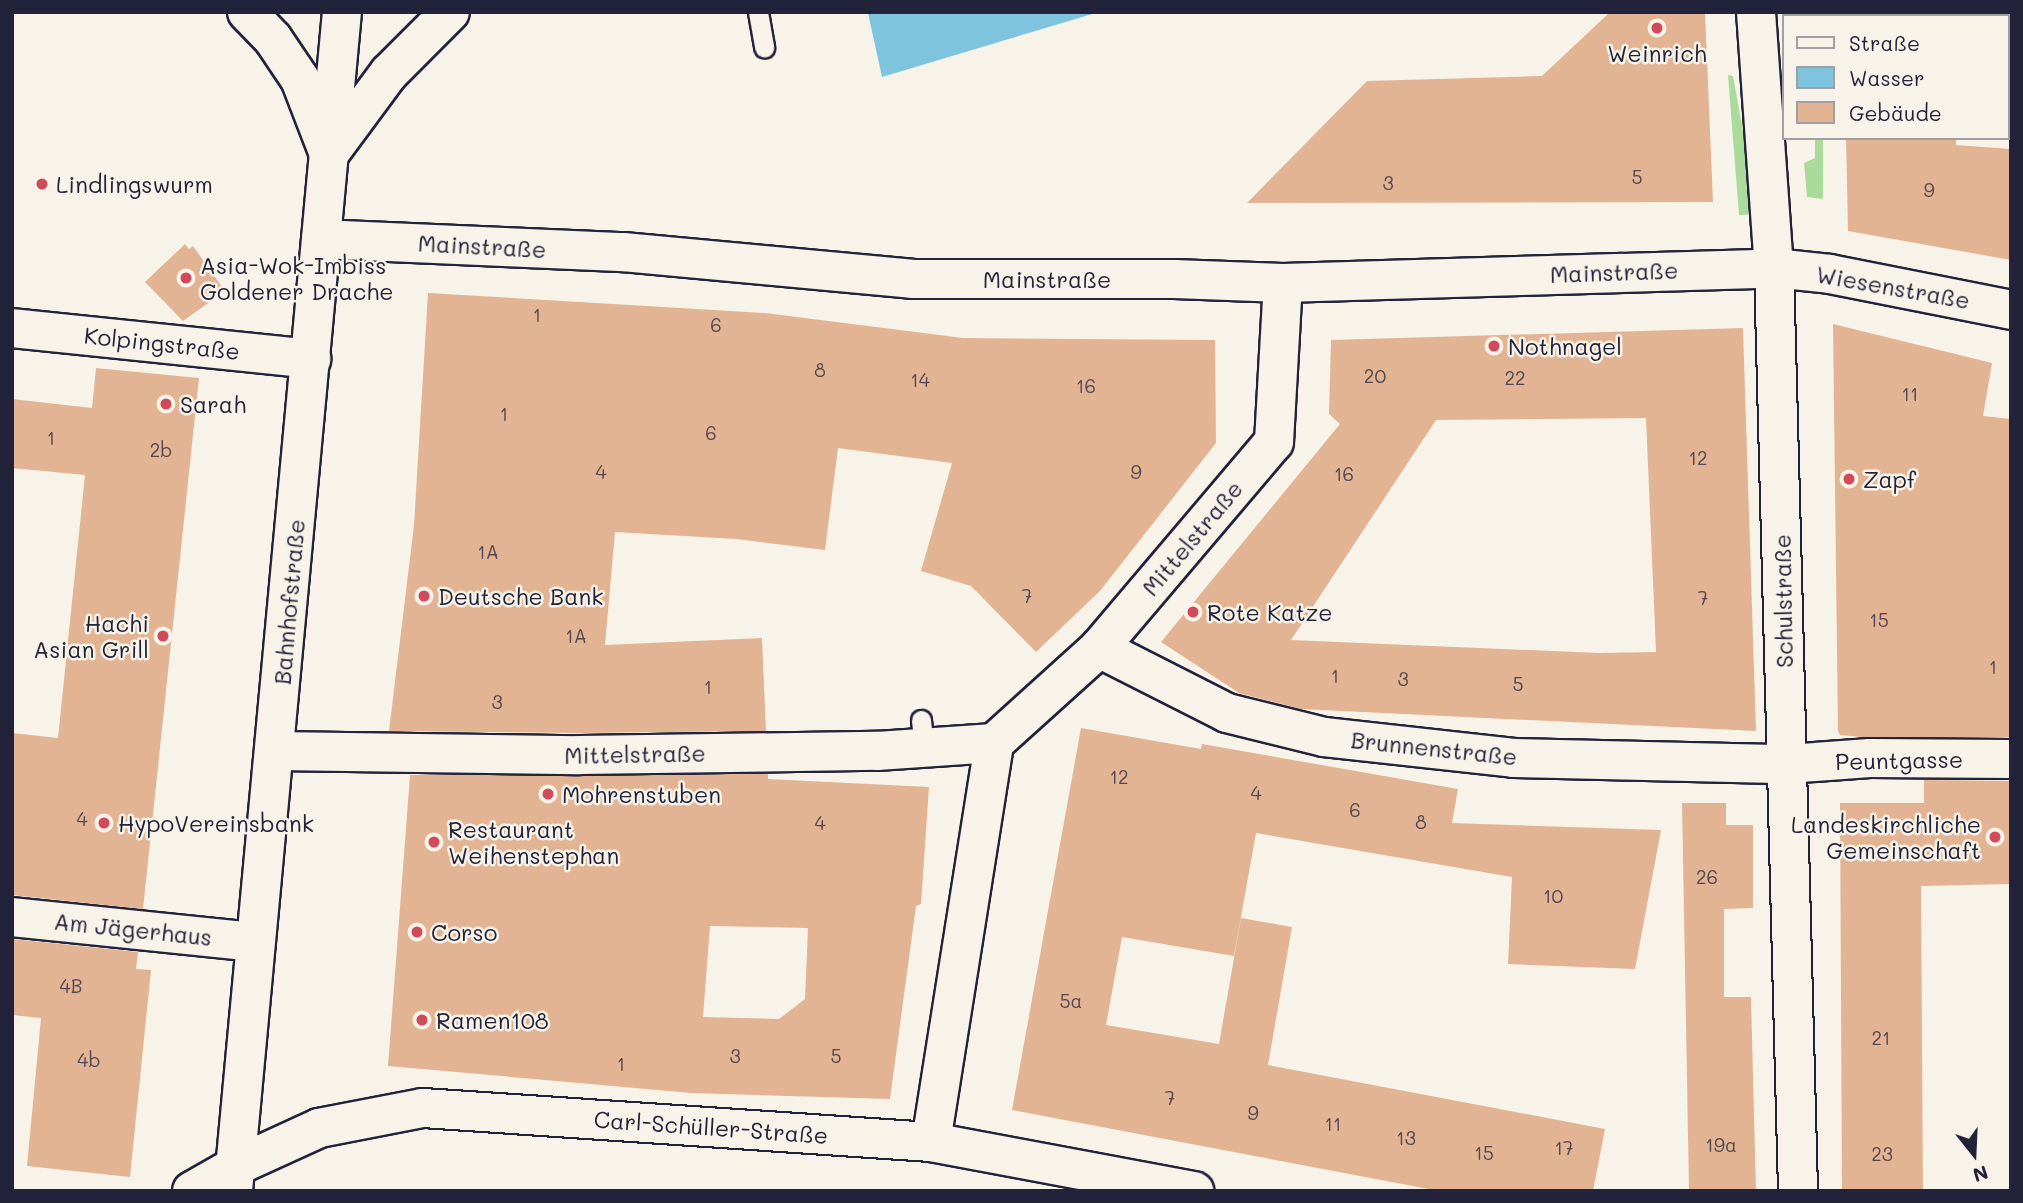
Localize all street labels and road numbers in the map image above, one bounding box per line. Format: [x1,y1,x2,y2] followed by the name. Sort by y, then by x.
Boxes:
[417,229,547,263] street label: Mainstraße
[1549,256,1679,288] street label: Mainstraße
[1814,260,1972,314] street label: Wiesenstraße
[983,265,1111,293] street label: Mainstraße
[83,321,241,365] street label: Kolpingstraße
[1136,475,1248,601] street label: Mittelstraße
[268,518,310,686] street label: Bahnhofstraße
[1768,534,1798,668] street label: Schulstraße
[1350,726,1518,770] street label: Brunnenstraße
[564,739,706,769] street label: Mittelstraße
[1835,745,1963,775] street label: Peuntgasse
[53,907,213,951] street label: Am Jägerhaus
[593,1105,829,1149] street label: Carl-Schüller-Straße

